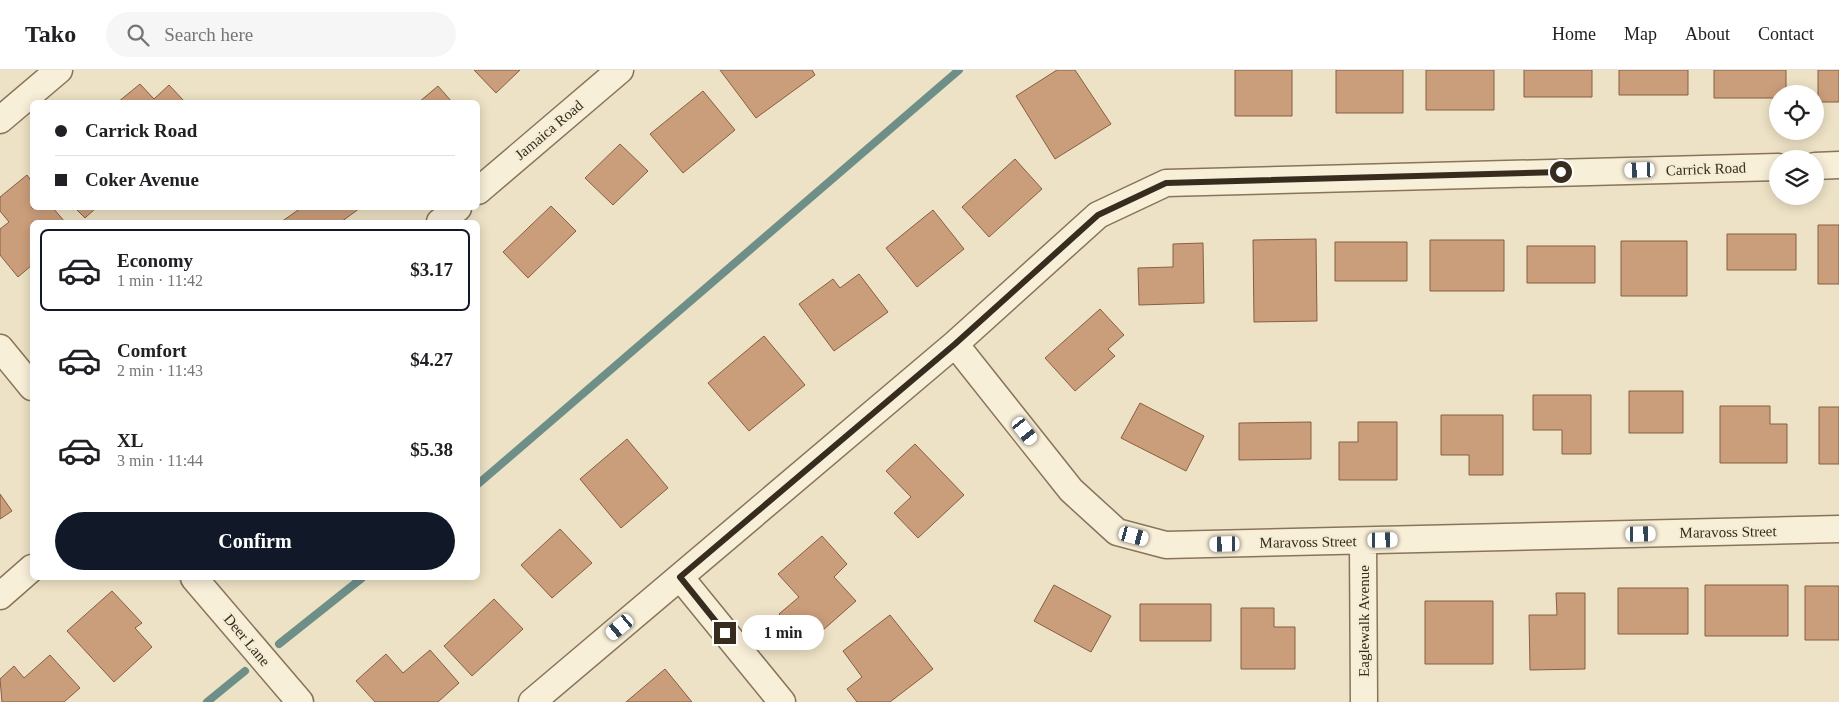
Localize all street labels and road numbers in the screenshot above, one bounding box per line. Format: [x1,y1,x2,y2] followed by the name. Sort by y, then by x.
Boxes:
[512,97,587,163] street label: Jamaica Road
[1666,160,1747,178] street label: Carrick Road
[1679,523,1777,541] street label: Maravoss Street
[1259,533,1357,551] street label: Maravoss Street
[1356,565,1372,677] street label: Eaglewalk Avenue
[221,611,274,669] street label: Deer Lane

